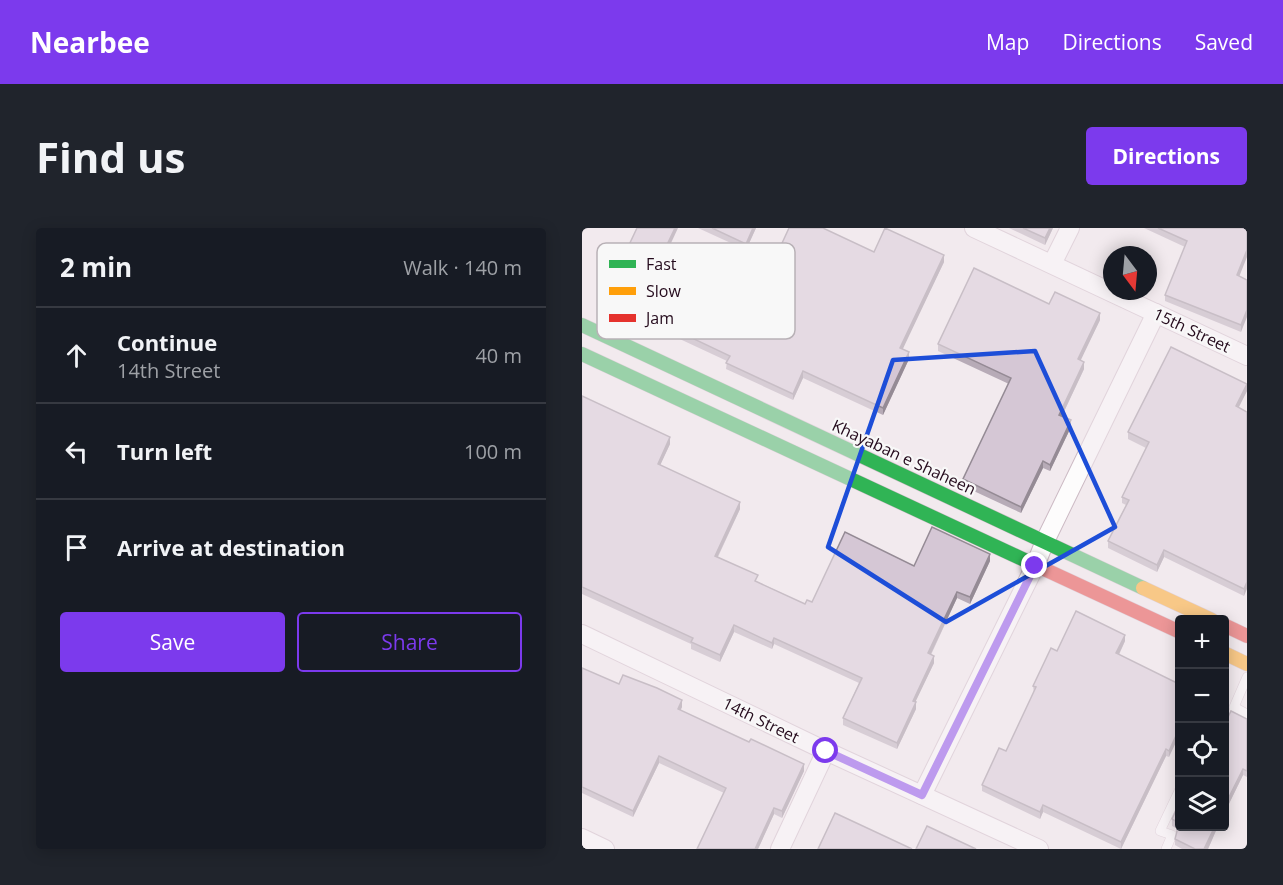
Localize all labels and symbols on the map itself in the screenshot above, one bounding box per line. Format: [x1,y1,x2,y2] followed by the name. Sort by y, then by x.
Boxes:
[597,243,795,339] legend
[1103,246,1157,300] north arrow
[646,253,677,275] text: Fast
[646,280,681,302] text: Slow
[1150,303,1234,358] street label: 15th Street
[644,307,674,329] text: Jam
[829,414,979,500] street label: Khayaban e Shaheen
[1021,552,1047,578] route end
[719,692,803,748] street label: 14th Street
[812,737,838,763] route start

